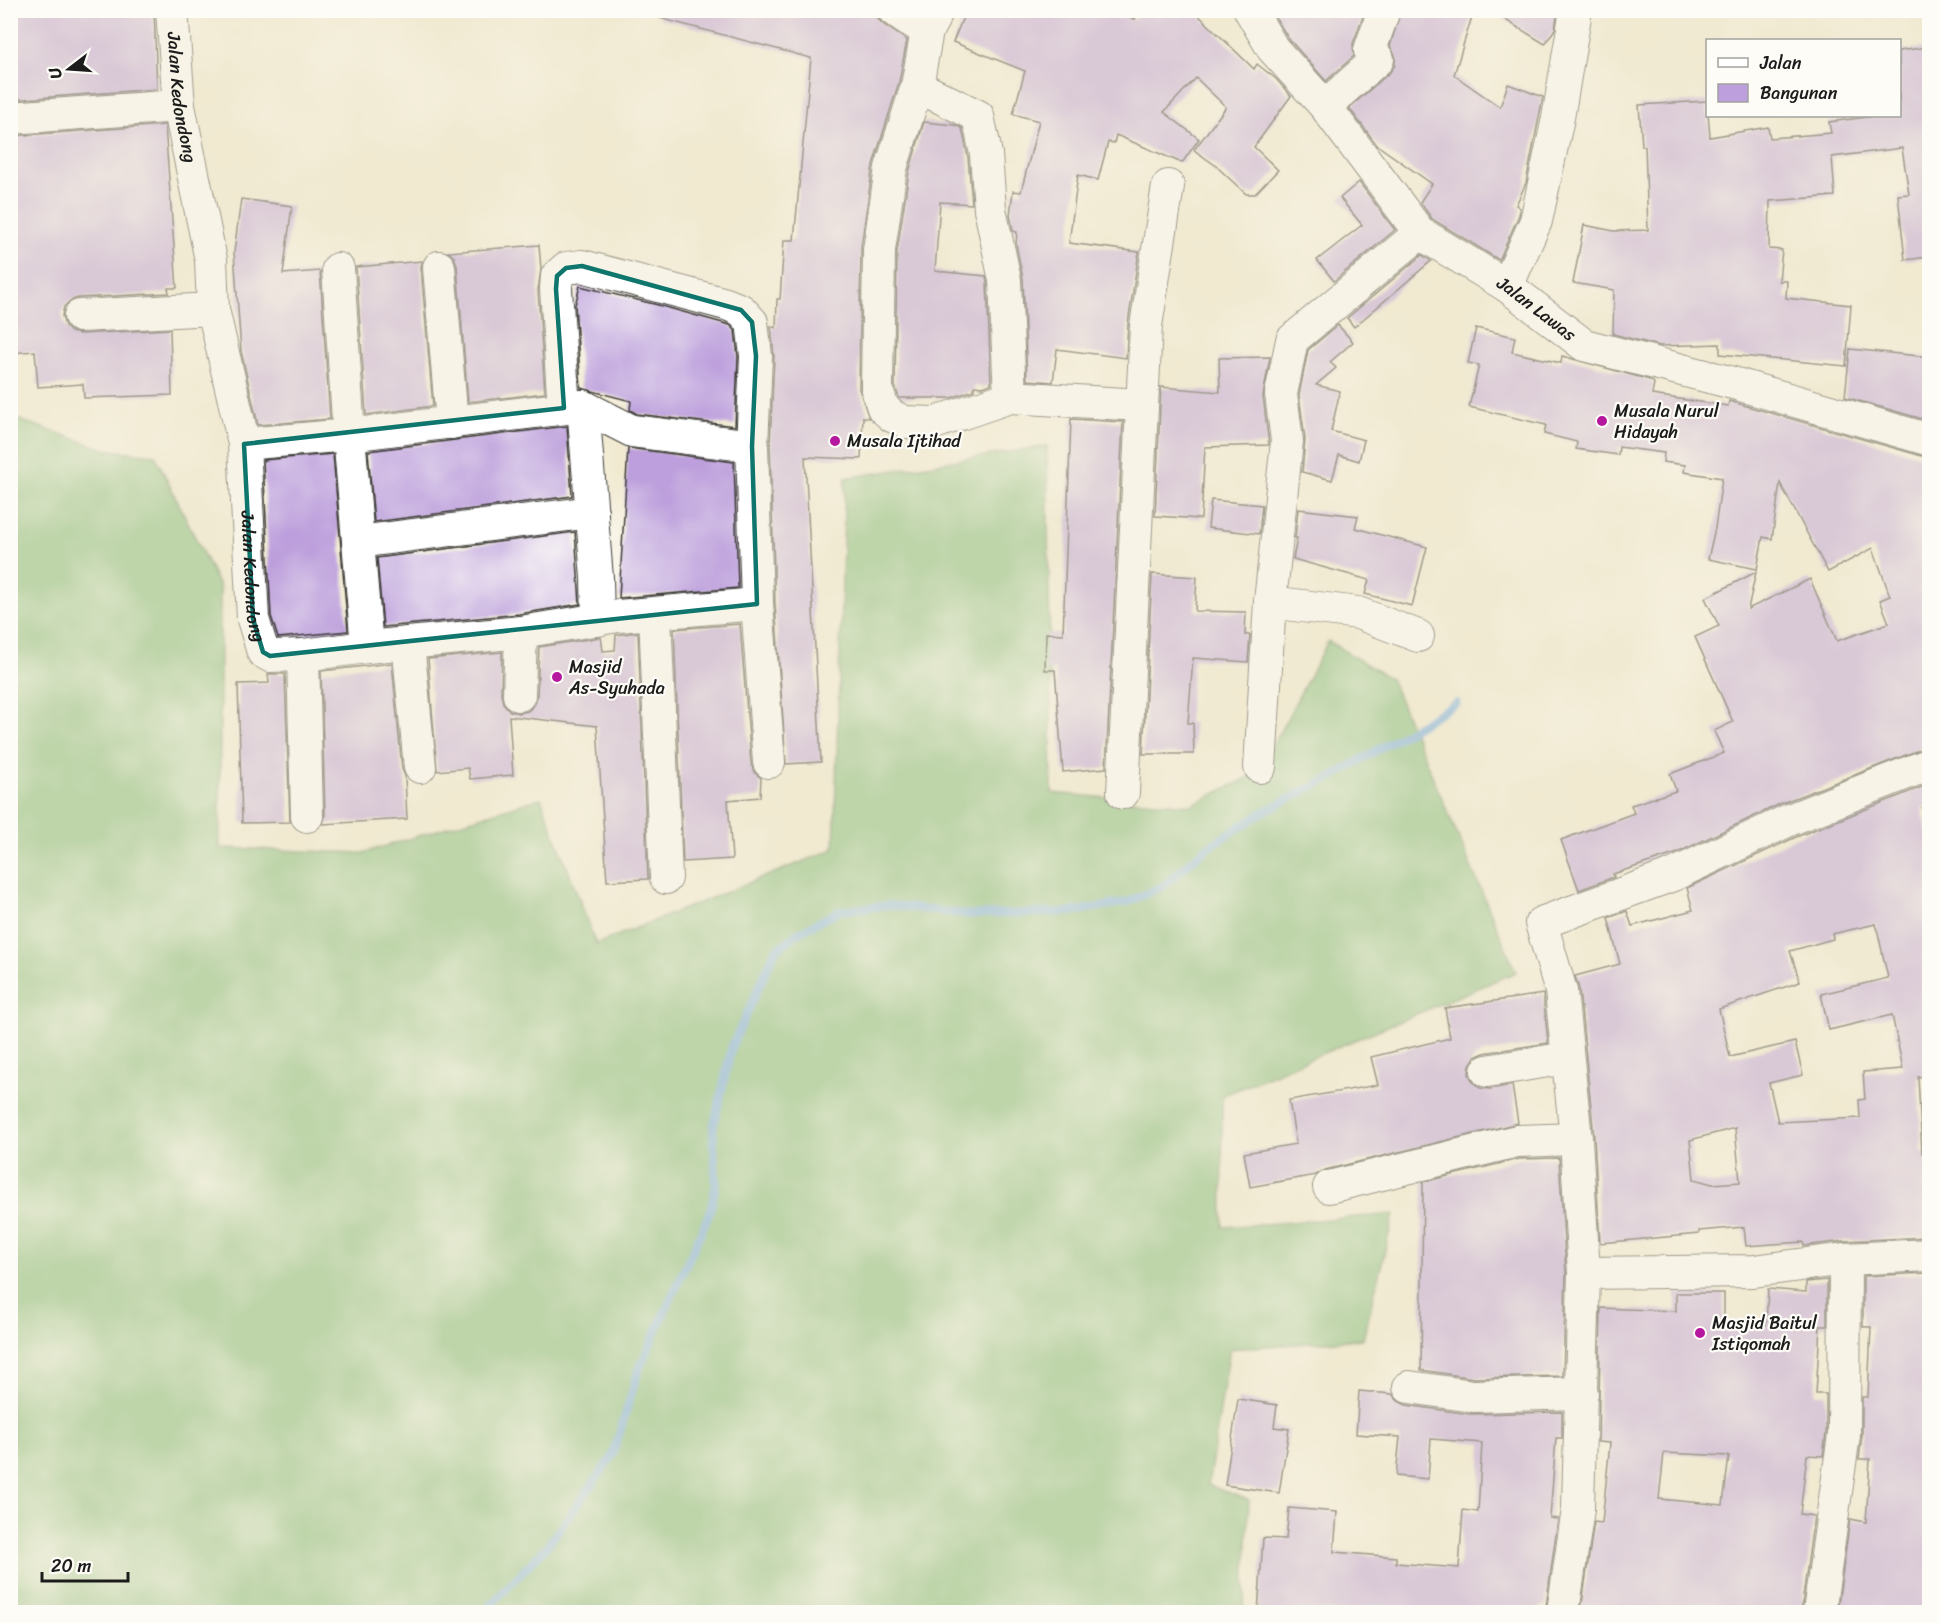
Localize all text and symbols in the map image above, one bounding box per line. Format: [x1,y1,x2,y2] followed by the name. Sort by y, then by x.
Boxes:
[158,30,206,166] street label: Jalan Kedondong
[39,39,99,99] north arrow
[1706,39,1901,117] legend
[1759,47,1802,79] text: Jalan
[39,63,71,83] text: U
[1760,77,1838,109] text: Bangunan
[1490,267,1584,350] street label: Jalan Lawas
[1614,395,1720,448] place label: Musala Nurul Hidayah
[1595,414,1609,428] marker: Musala Nurul Hidayah
[847,425,962,457] place label: Musala Ijtihad
[828,434,842,448] marker: Musala Ijtihad
[231,509,275,646] street label: Jalan Kedondong
[568,651,665,704] place label: Masjid As-Syuhada
[550,670,564,684] marker: Masjid As-Syuhada
[1711,1307,1818,1360] place label: Masjid Baitul Istiqomah
[1693,1326,1707,1340] marker: Masjid Baitul Istiqomah
[42,1545,128,1583] scale bar
[51,1550,91,1582] text: 20 m

